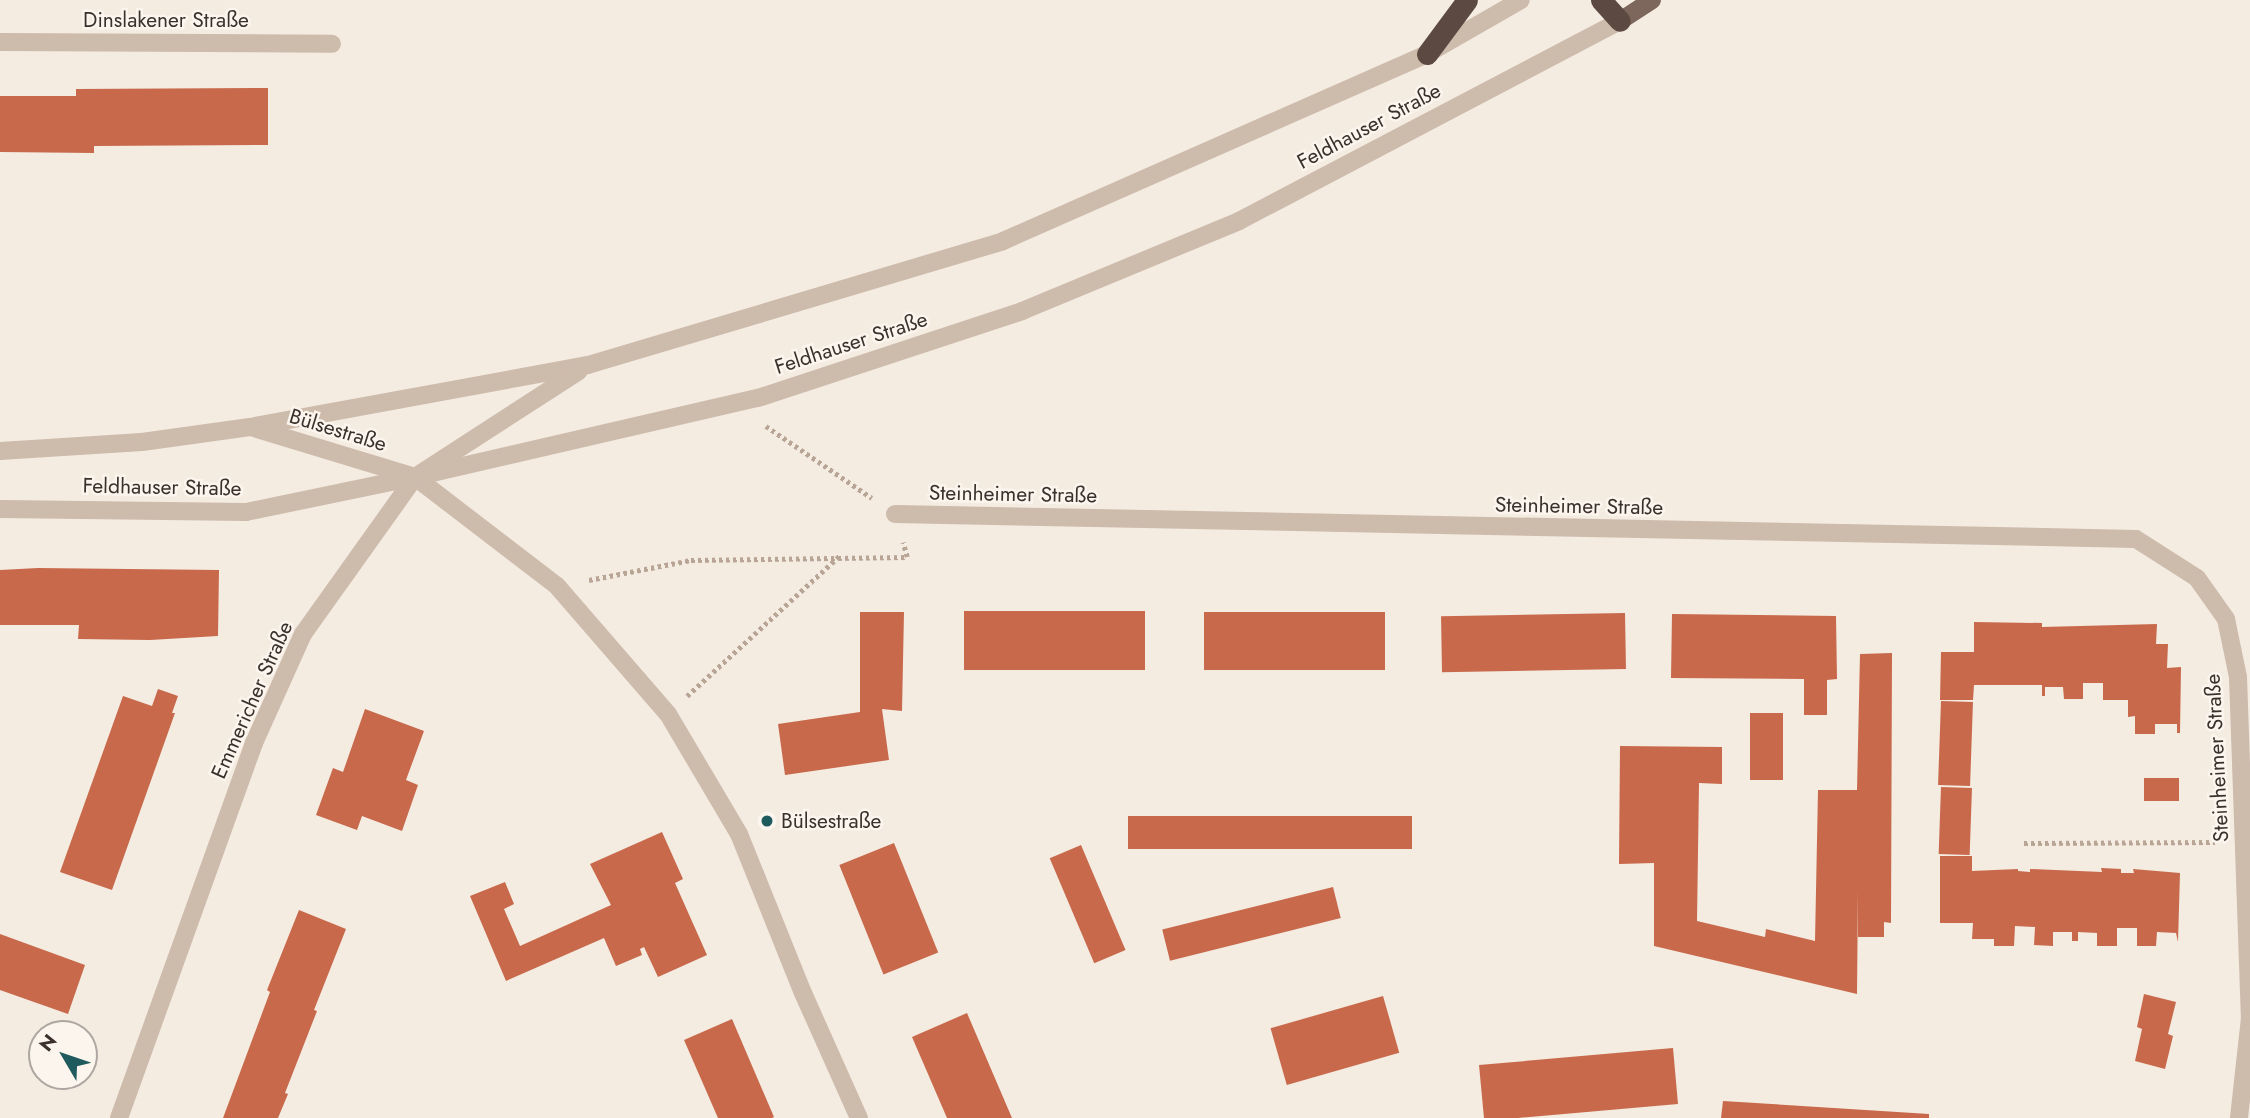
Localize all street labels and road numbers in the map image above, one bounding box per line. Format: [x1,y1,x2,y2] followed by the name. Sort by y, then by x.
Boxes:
[83,7,249,33] street label: Dinslakener Straße
[1293,78,1445,174] street label: Feldhauser Straße
[772,306,930,380] street label: Feldhauser Straße
[286,403,390,457] street label: Bülsestraße
[82,473,242,501] street label: Feldhauser Straße
[929,480,1097,508] street label: Steinheimer Straße
[1495,492,1663,520] street label: Steinheimer Straße
[206,617,298,783] street label: Emmericher Straße
[2200,673,2234,843] street label: Steinheimer Straße

